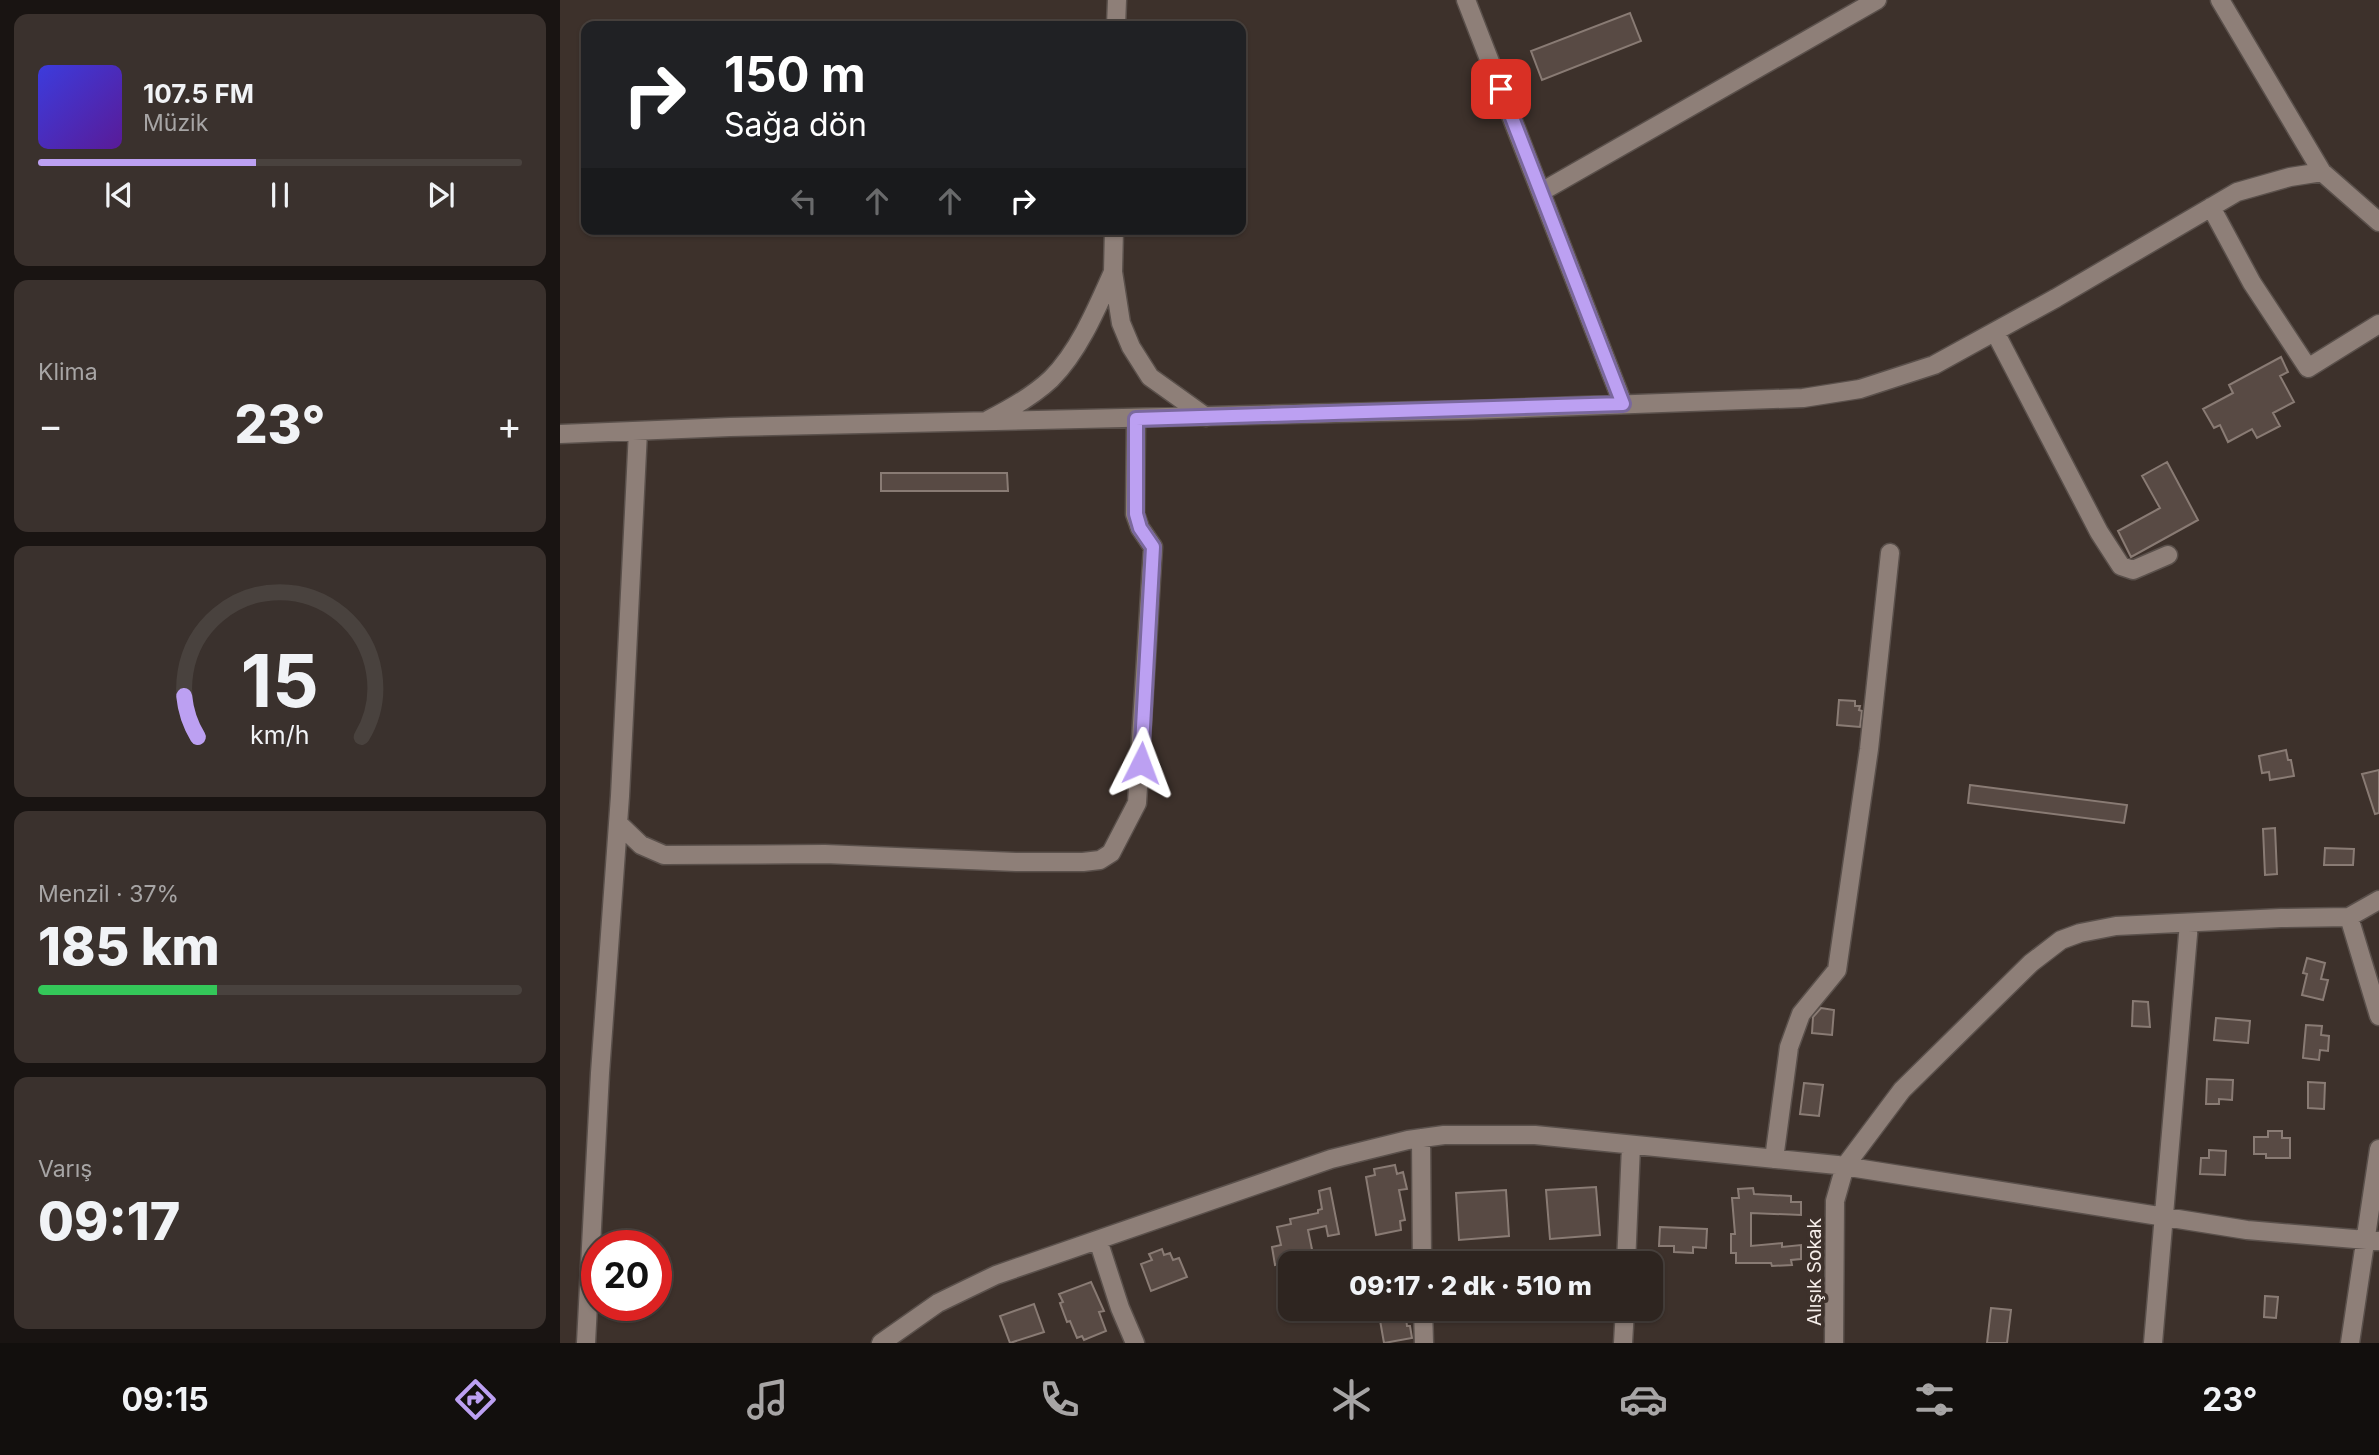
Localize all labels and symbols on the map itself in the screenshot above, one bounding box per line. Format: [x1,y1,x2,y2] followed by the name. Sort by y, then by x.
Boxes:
[1471,59,1531,119] pin
[1104,726,1178,800] position arrow
[1803,1218,1826,1326] street label: Alışık Sokak
[581,1230,672,1321] speed limit sign: 20

